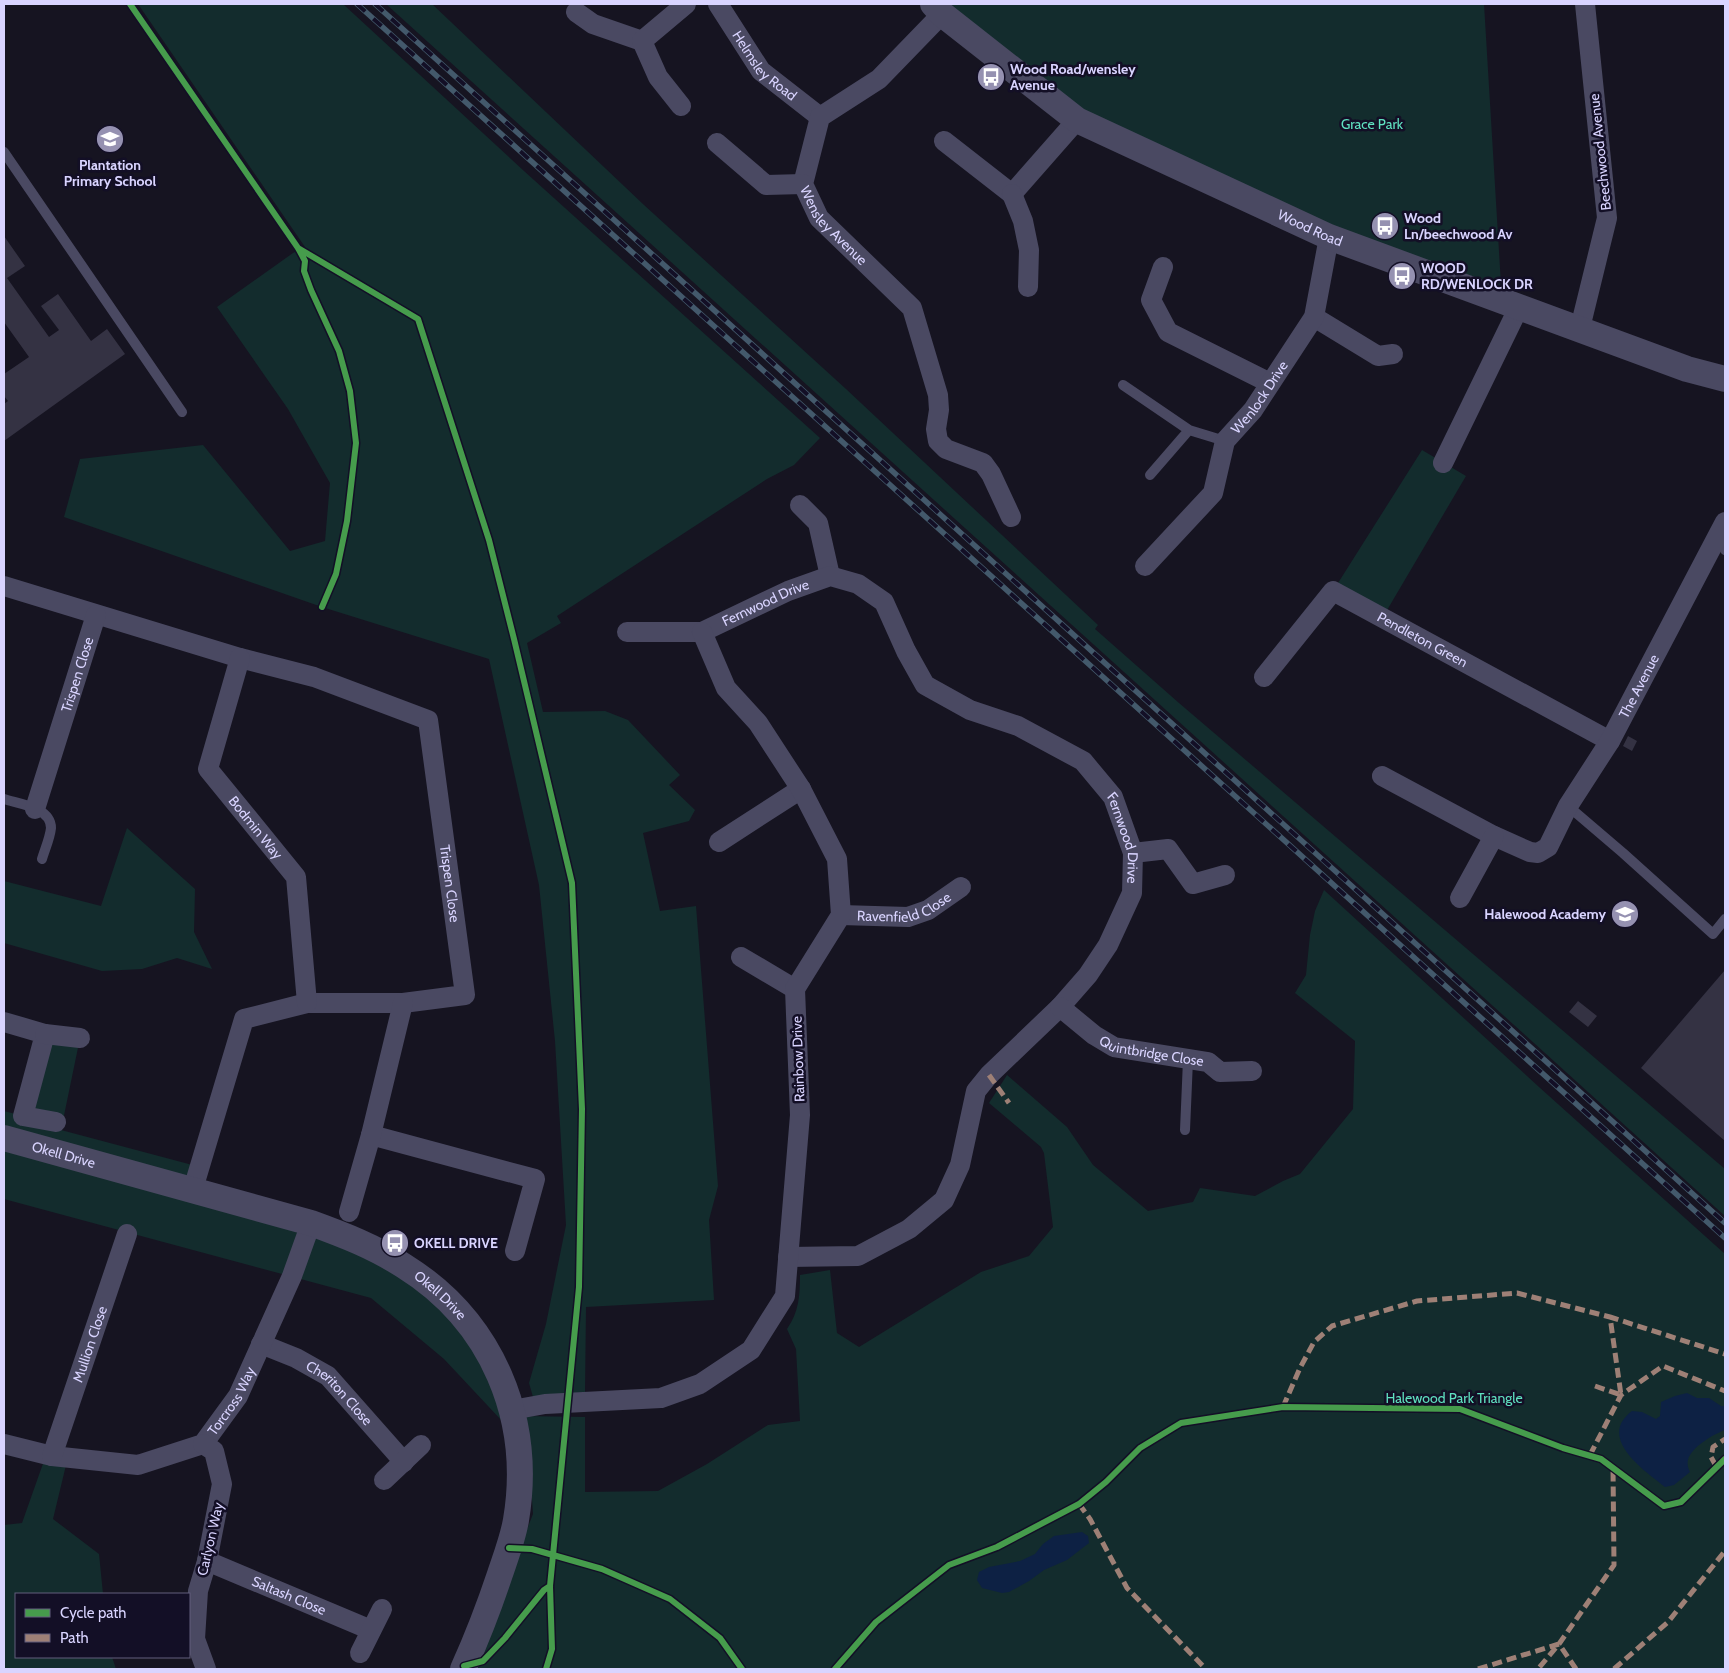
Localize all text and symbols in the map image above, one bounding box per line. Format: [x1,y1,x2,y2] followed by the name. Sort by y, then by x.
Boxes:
[728,27,800,105] street label: Helmsley Road
[1010,60,1136,94] place label: Wood Road/wensley Avenue
[976,62,1006,92] bus stop icon: Wood Road/wensley Avenue
[1585,93,1615,211] street label: Beechwood Avenue
[1341,115,1404,133] park label: Grace Park
[95,124,125,154] school or university icon: Plantation Primary School
[64,156,157,190] place label: Plantation Primary School
[796,183,871,269] street label: Wensley Avenue
[1275,205,1345,250] street label: Wood Road
[1404,209,1513,243] place label: Wood Ln/beechwood Av
[1370,211,1400,241] bus stop icon: Wood Ln/beechwood Av
[1421,259,1533,293] place label: WOOD RD/WENLOCK DR
[1387,261,1417,291] bus stop icon: WOOD RD/WENLOCK DR
[1227,357,1292,437] street label: Wenlock Drive
[719,575,811,630] street label: Fernwood Drive
[1374,608,1471,671] street label: Pendleton Green
[57,635,98,714] street label: Trispen Close
[1615,651,1663,721] street label: The Avenue
[1104,788,1142,884] street label: Fernwood Drive
[225,792,287,863] street label: Bodmin Way
[436,844,464,923] street label: Trispen Close
[857,888,954,926] street label: Ravenfield Close
[1610,899,1640,929] school or university icon: Halewood Academy
[1484,905,1606,923] place label: Halewood Academy
[788,1016,808,1102] street label: Rainbow Drive
[1096,1031,1205,1070] street label: Quintbridge Close
[30,1137,98,1172] street label: Okell Drive
[380,1228,410,1258] bus stop icon: OKELL DRIVE
[414,1234,498,1252] place label: OKELL DRIVE
[411,1267,471,1324] street label: Okell Drive
[69,1304,111,1385] street label: Mullion Close
[303,1357,376,1429] street label: Cheriton Close
[203,1364,259,1439] street label: Torcross Way
[1385,1389,1523,1407] park label: Halewood Park Triangle
[193,1501,227,1577] street label: Carlyon Way
[249,1572,329,1619] street label: Saltash Close
[15,1593,190,1658] legend
[60,1604,126,1622] text: Cycle path
[60,1629,89,1647] text: Path

